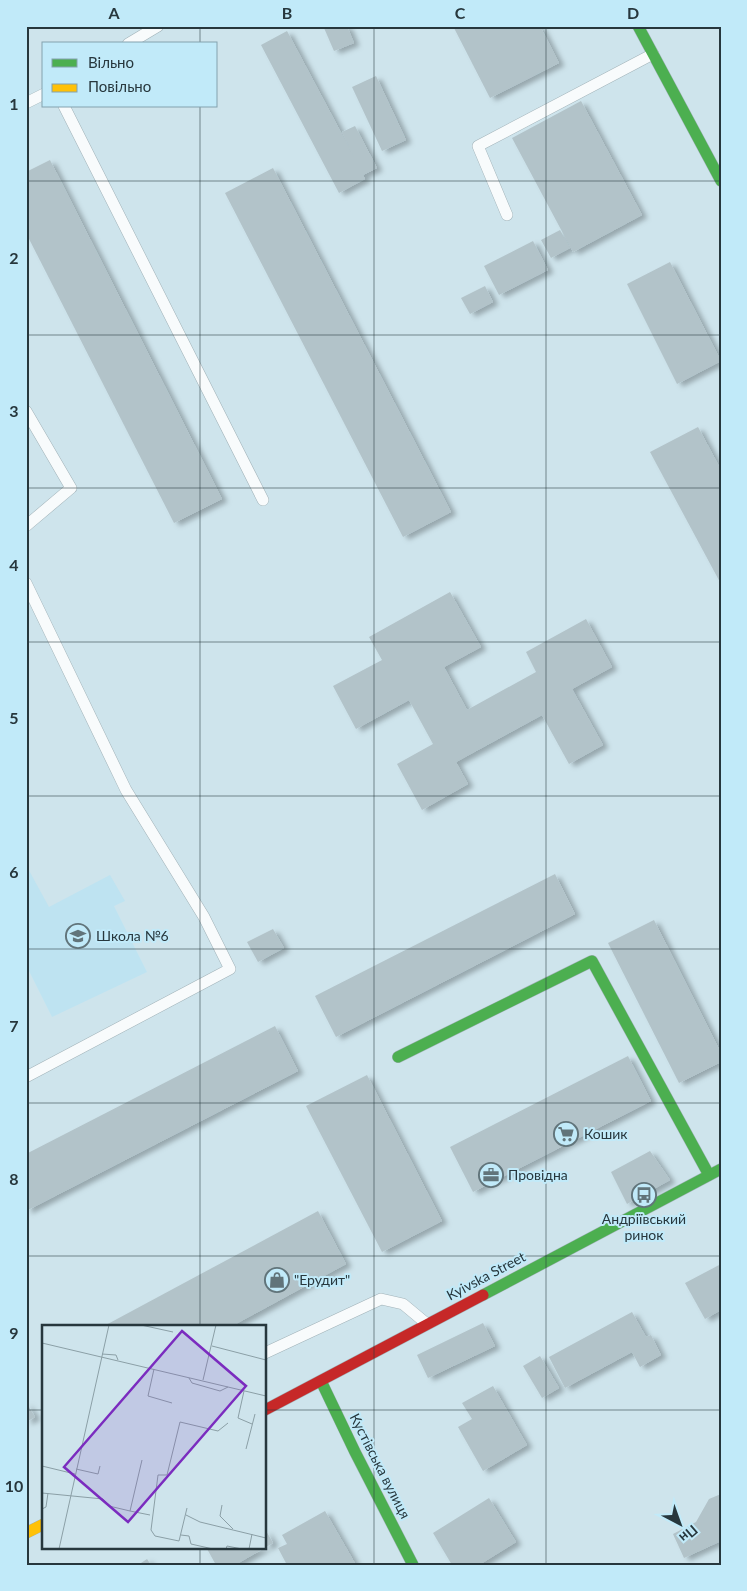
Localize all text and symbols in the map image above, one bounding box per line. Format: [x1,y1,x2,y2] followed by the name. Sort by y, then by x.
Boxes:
[107,3,120,22] text: A
[282,3,292,22] text: B
[455,3,466,22] text: C
[627,3,639,22] text: D
[42,42,218,108] legend
[88,53,134,71] text: Вільно
[88,77,151,95] text: Повільно
[9,94,19,113] text: 1
[9,248,19,267] text: 2
[9,401,19,420] text: 3
[9,555,19,574] text: 4
[9,708,19,727] text: 5
[9,862,19,881] text: 6
[65,923,91,949] school or university icon: Школа №6
[96,927,169,944] place label: Школа №6
[9,1016,19,1035] text: 7
[553,1121,579,1147] supermarket icon: Кошик
[584,1125,628,1142] place label: Кошик
[478,1162,504,1188] office icon: Провідна
[508,1166,568,1183] place label: Провідна
[9,1169,19,1188] text: 8
[631,1182,657,1208] bus stop icon: Андріївський ринок
[602,1210,686,1243] place label: Андріївський ринок
[443,1248,528,1303] street label: Kyivska Street
[264,1267,290,1293] shop icon: "Ерудит"
[294,1271,350,1288] place label: "Ерудит"
[9,1323,19,1342] text: 9
[42,1325,266,1548] inset map
[347,1410,414,1521] street label: Кустівська вулиця
[5,1476,23,1495] text: 10
[654,1498,704,1548] north arrow
[676,1522,701,1547] text: Пн

